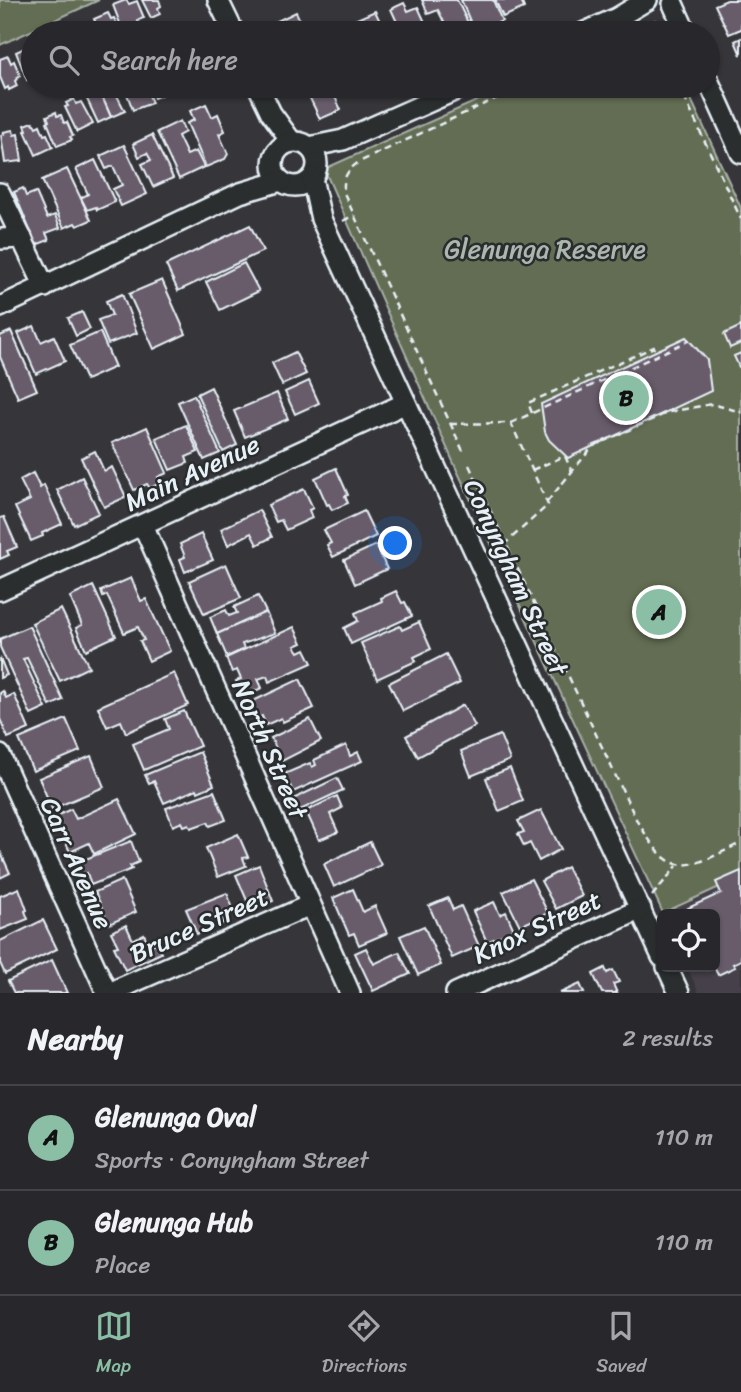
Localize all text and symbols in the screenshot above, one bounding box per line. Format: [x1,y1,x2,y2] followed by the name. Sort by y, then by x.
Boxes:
[21,21,720,98] search box
[101,37,238,83] text: Search here
[45,41,83,79] icon: search
[444,226,646,272] park label: Glenunga Reserve
[603,372,649,424] pin: B
[116,421,268,525] street label: Main Avenue
[450,471,582,684] street label: Conyngham Street
[378,526,412,560] your location
[636,586,682,638] pin: A
[219,671,322,828] street label: North Street
[27,789,127,937] street label: Carr Avenue
[122,874,276,976] street label: Bruce Street
[465,877,609,977] street label: Knox Street
[657,909,720,972] map controls
[657,909,720,972] button: locate
[28,1012,123,1066] text: Nearby
[622,1018,713,1059] text: 2 results
[95,1094,256,1140] text: Glenunga Oval
[43,1117,59,1158] text: A
[655,1117,713,1158] text: 110 m
[95,1140,369,1181] text: Sports · Conyngham Street
[95,1199,253,1245] text: Glenunga Hub
[44,1222,58,1263] text: B
[655,1222,713,1263] text: 110 m
[95,1245,150,1286] text: Place
[95,1307,133,1382] tab: Map
[322,1307,407,1382] tab: Directions
[596,1307,646,1382] tab: Saved

